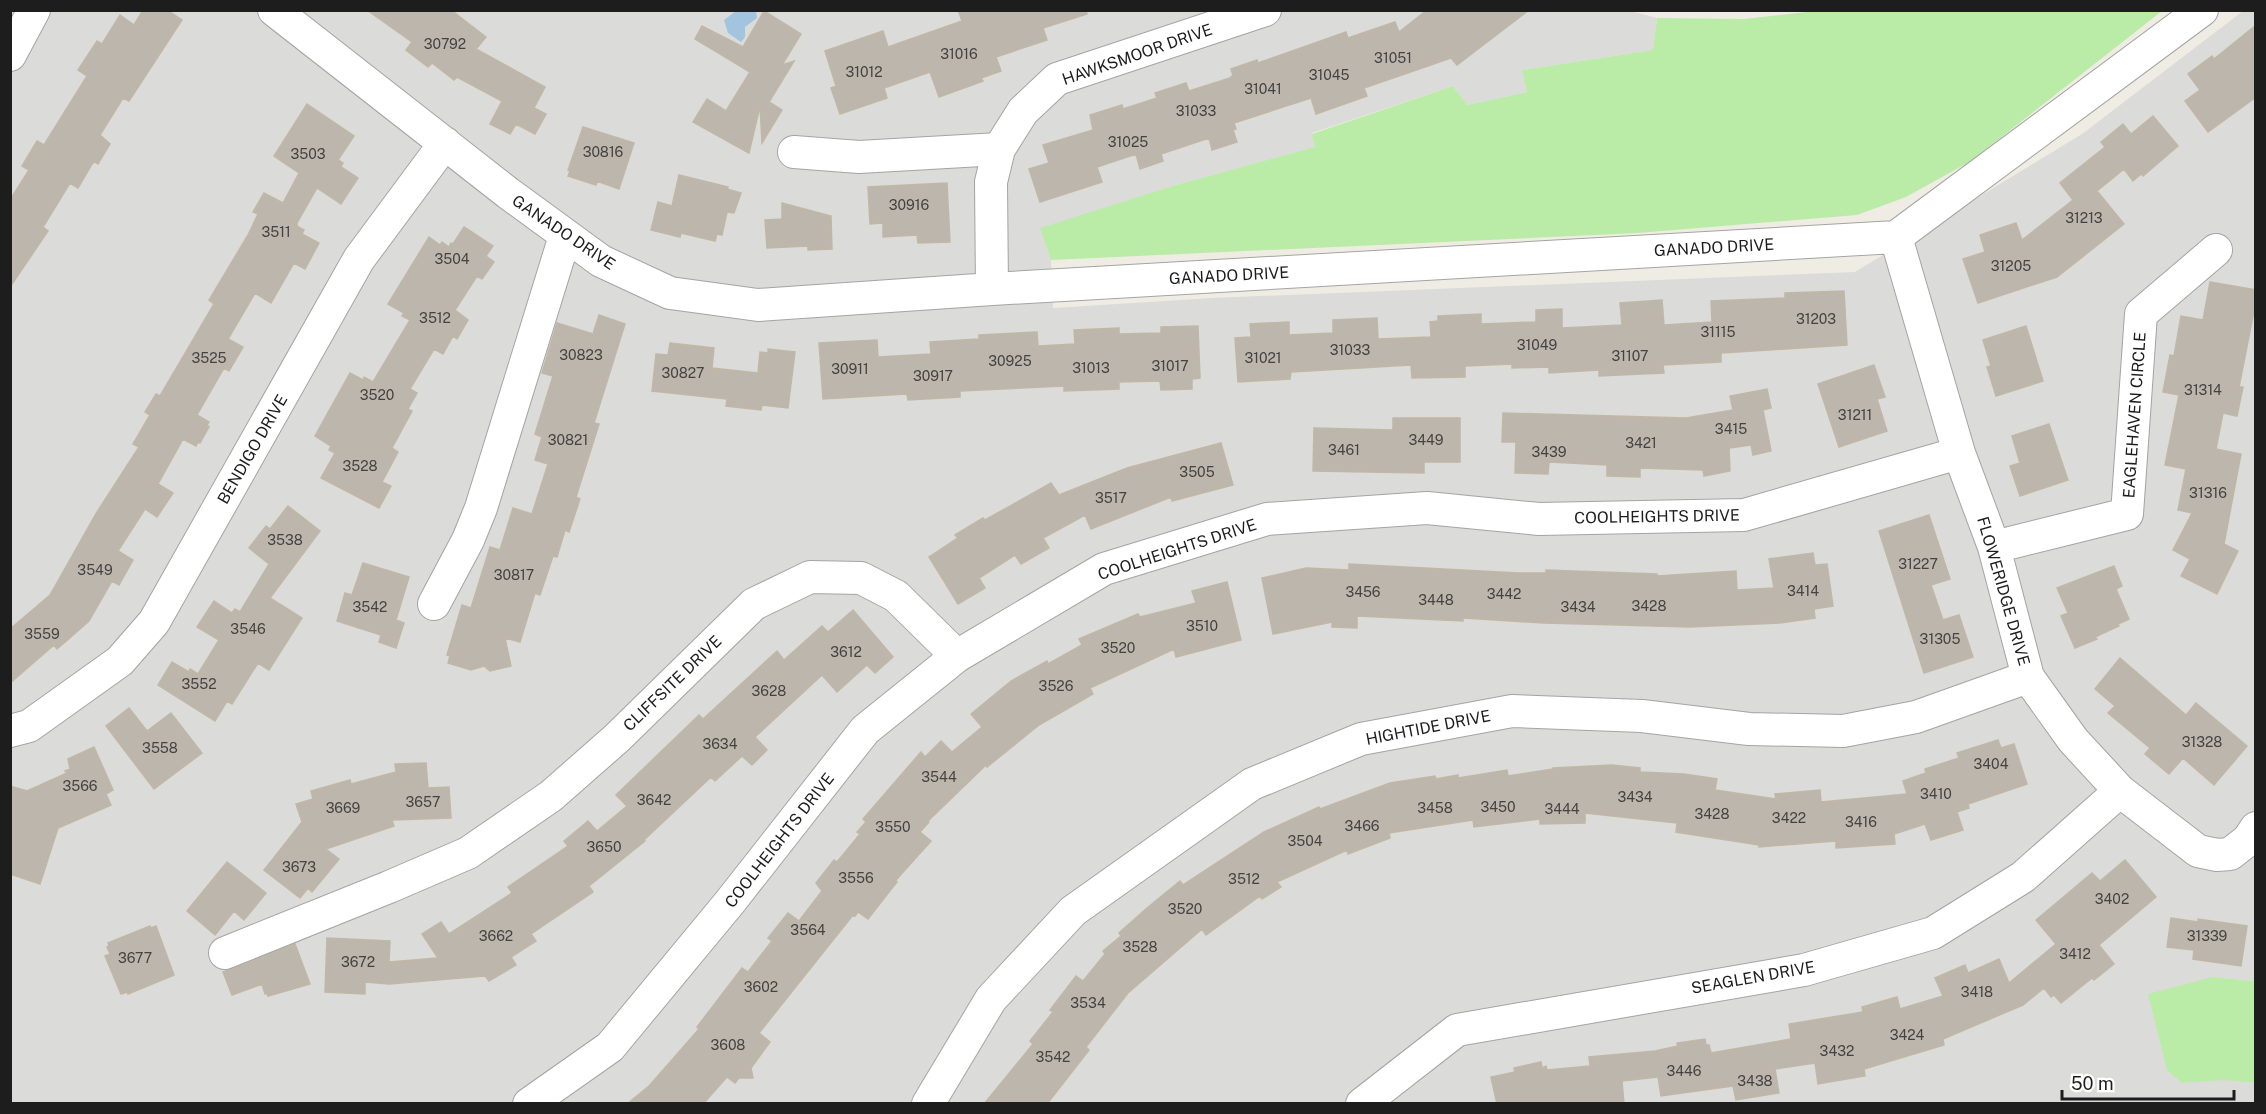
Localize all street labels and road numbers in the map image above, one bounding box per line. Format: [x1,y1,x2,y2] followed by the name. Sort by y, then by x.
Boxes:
[1060,20,1215,89] street label: HAWKSMOOR DRIVE
[508,191,619,274] street label: GANADO DRIVE
[1653,235,1775,260] street label: GANADO DRIVE
[1168,263,1290,288] street label: GANADO DRIVE
[2119,331,2150,499] street label: EAGLEHAVEN CIRCLE
[213,391,291,507] street label: BENDIGO DRIVE
[1574,506,1740,527] street label: COOLHEIGHTS DRIVE
[1973,514,2034,668] street label: FLOWERIDGE DRIVE
[1095,515,1259,584] street label: COOLHEIGHTS DRIVE
[619,632,725,735] street label: CLIFFSITE DRIVE
[1364,706,1492,749] street label: HIGHTIDE DRIVE
[721,769,838,911] street label: COOLHEIGHTS DRIVE
[1690,957,1816,998] street label: SEAGLEN DRIVE

